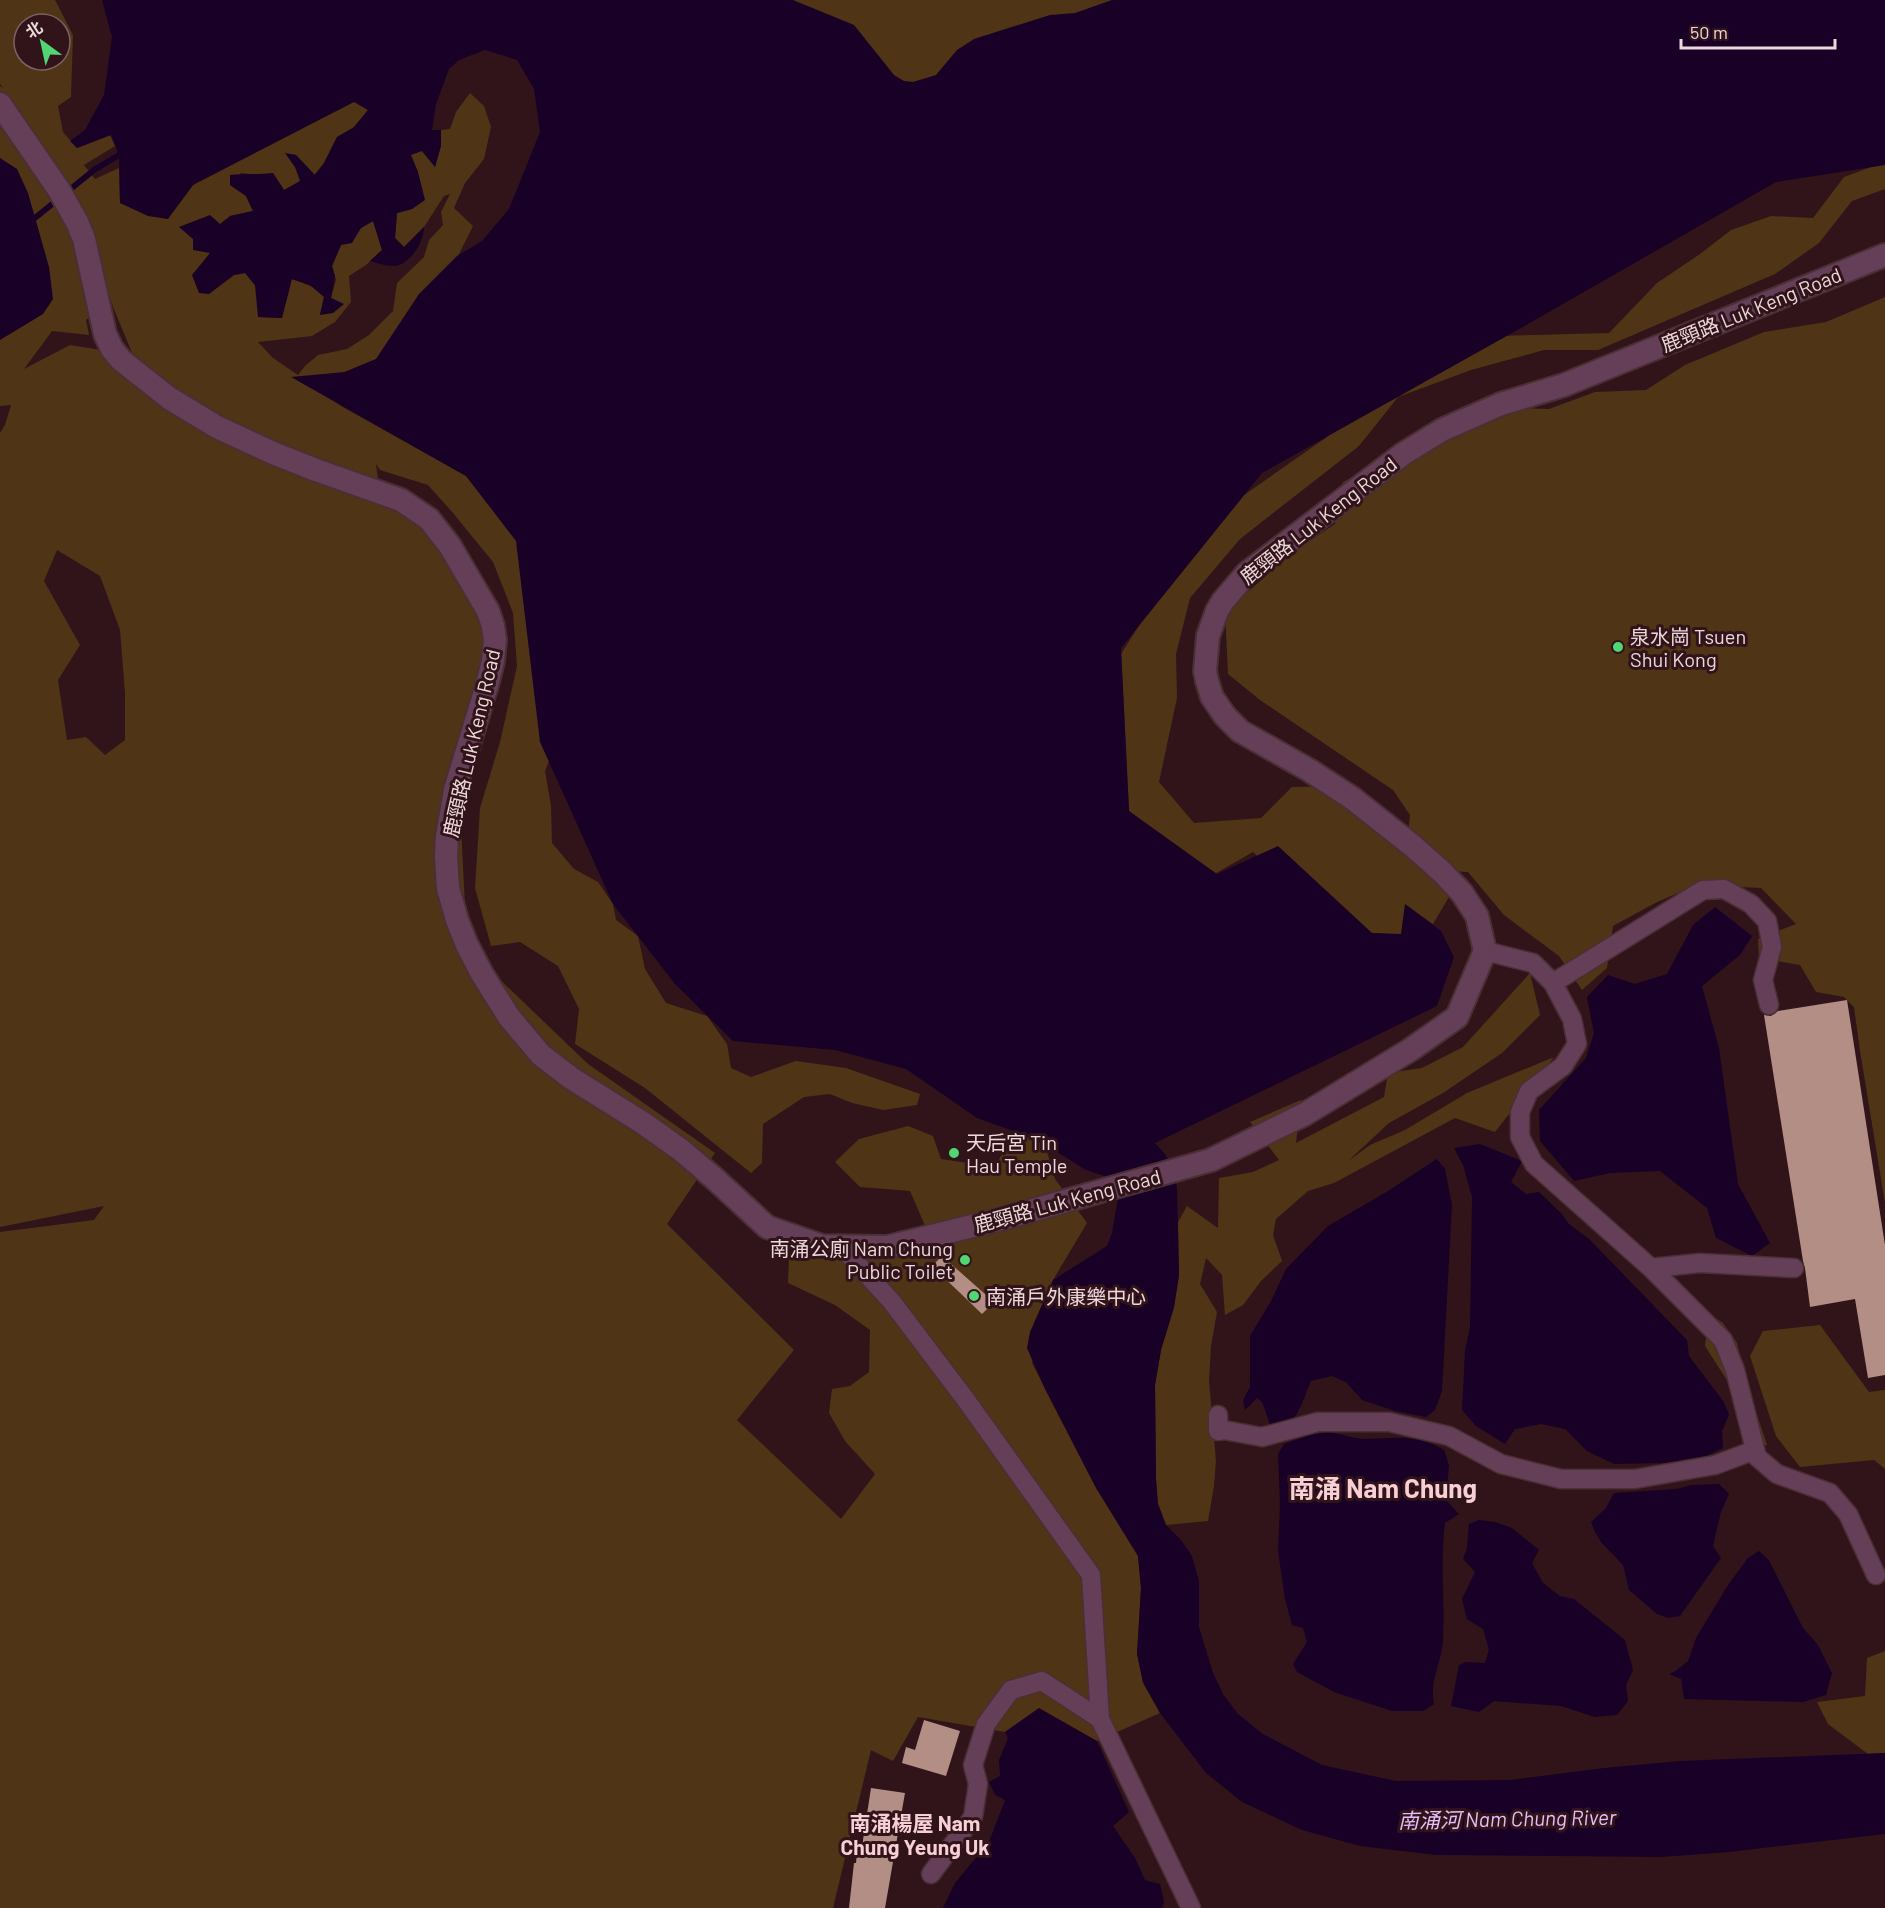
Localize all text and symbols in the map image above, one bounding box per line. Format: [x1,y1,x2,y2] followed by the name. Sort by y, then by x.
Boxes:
[12,12,72,72] north arrow
[1681,12,1836,50] scale bar
[22,17,45,41] text: 北
[1690,21,1728,43] text: 50 m
[1657,262,1845,356] street label: 鹿頸路 Luk Keng Road
[1235,451,1401,589] street label: 鹿頸路 Luk Keng Road
[1630,624,1746,671] place label: 泉水崗 Tsuen Shui Kong
[1611,640,1625,654] marker: 泉水崗 Tsuen Shui Kong
[438,647,504,839] street label: 鹿頸路 Luk Keng Road
[966,1130,1068,1177] place label: 天后宮 Tin Hau Temple
[947,1146,961,1160] marker: 天后宮 Tin Hau Temple
[971,1164,1163,1236] street label: 鹿頸路 Luk Keng Road
[770,1236,953,1283] place label: 南涌公廁 Nam Chung Public Toilet
[958,1253,972,1267] marker: 南涌公廁 Nam Chung Public Toilet
[986,1284,1146,1308] place label: 南涌戶外康樂中心
[967,1289,981,1303] marker: 南涌戶外康樂中心
[1289,1472,1477,1503] district label: 南涌 Nam Chung
[1398,1804,1617,1832] water label: 南涌河 Nam Chung River
[840,1810,990,1859] district label: 南涌楊屋 Nam Chung Yeung Uk

